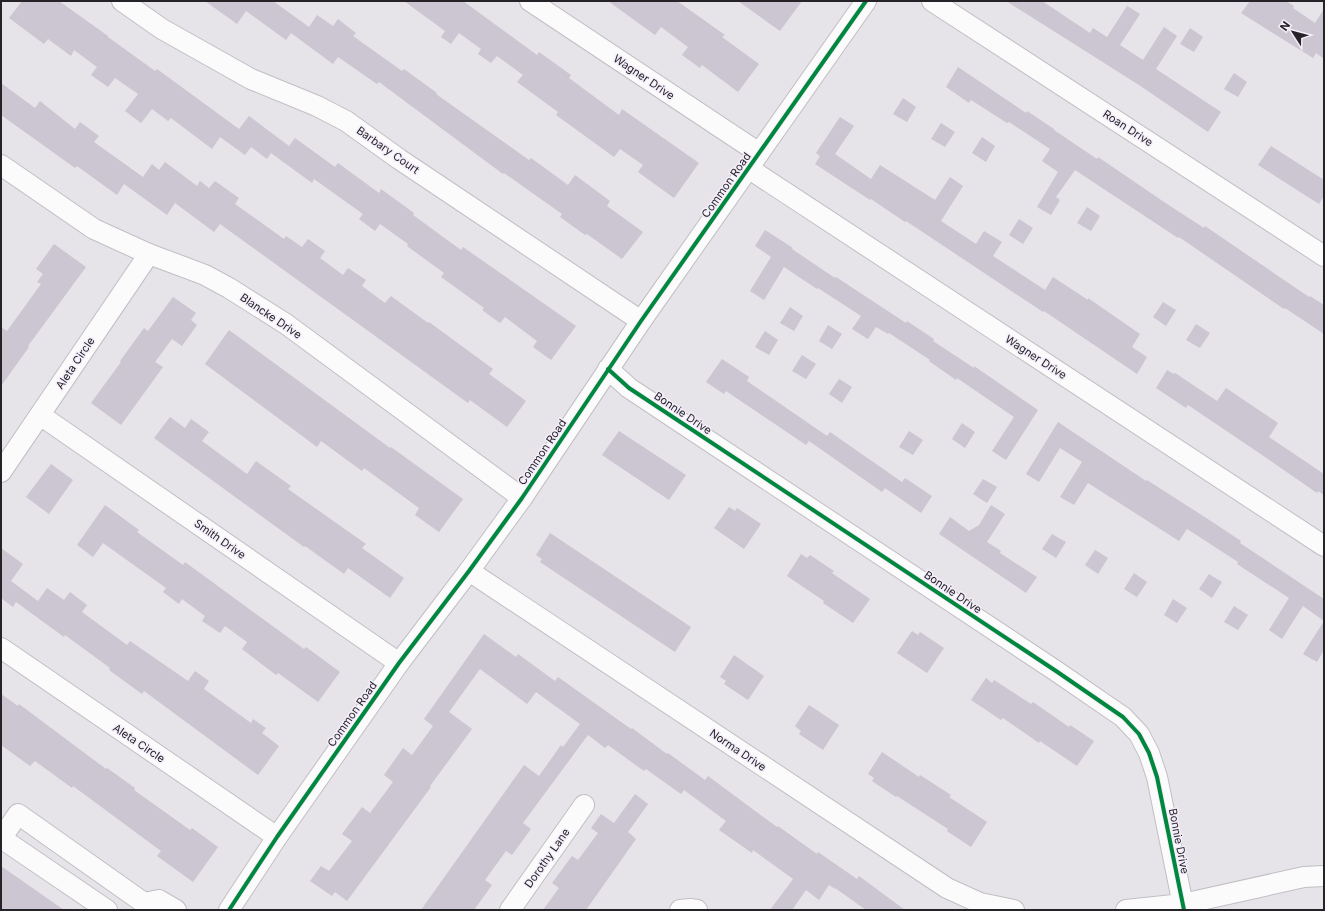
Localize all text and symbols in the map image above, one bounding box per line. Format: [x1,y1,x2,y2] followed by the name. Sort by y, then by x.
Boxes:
[1273,12,1313,52] north arrow
[1277,19,1293,34] text: N
[611,51,677,103] street label: Wagner Drive
[1100,107,1156,149] street label: Roan Drive
[354,123,422,177] street label: Barbary Court
[698,150,754,220] street label: Common Road
[237,290,305,342] street label: Blancke Drive
[1003,332,1069,382] street label: Wagner Drive
[53,334,97,392] street label: Aleta Circle
[652,389,714,437] street label: Bonnie Drive
[515,416,569,488] street label: Common Road
[191,516,249,562] street label: Smith Drive
[922,568,984,616] street label: Bonnie Drive
[324,679,380,749] street label: Common Road
[110,721,168,765] street label: Aleta Circle
[707,726,769,774] street label: Norma Drive
[1166,807,1192,875] street label: Bonnie Drive
[521,825,573,891] street label: Dorothy Lane

